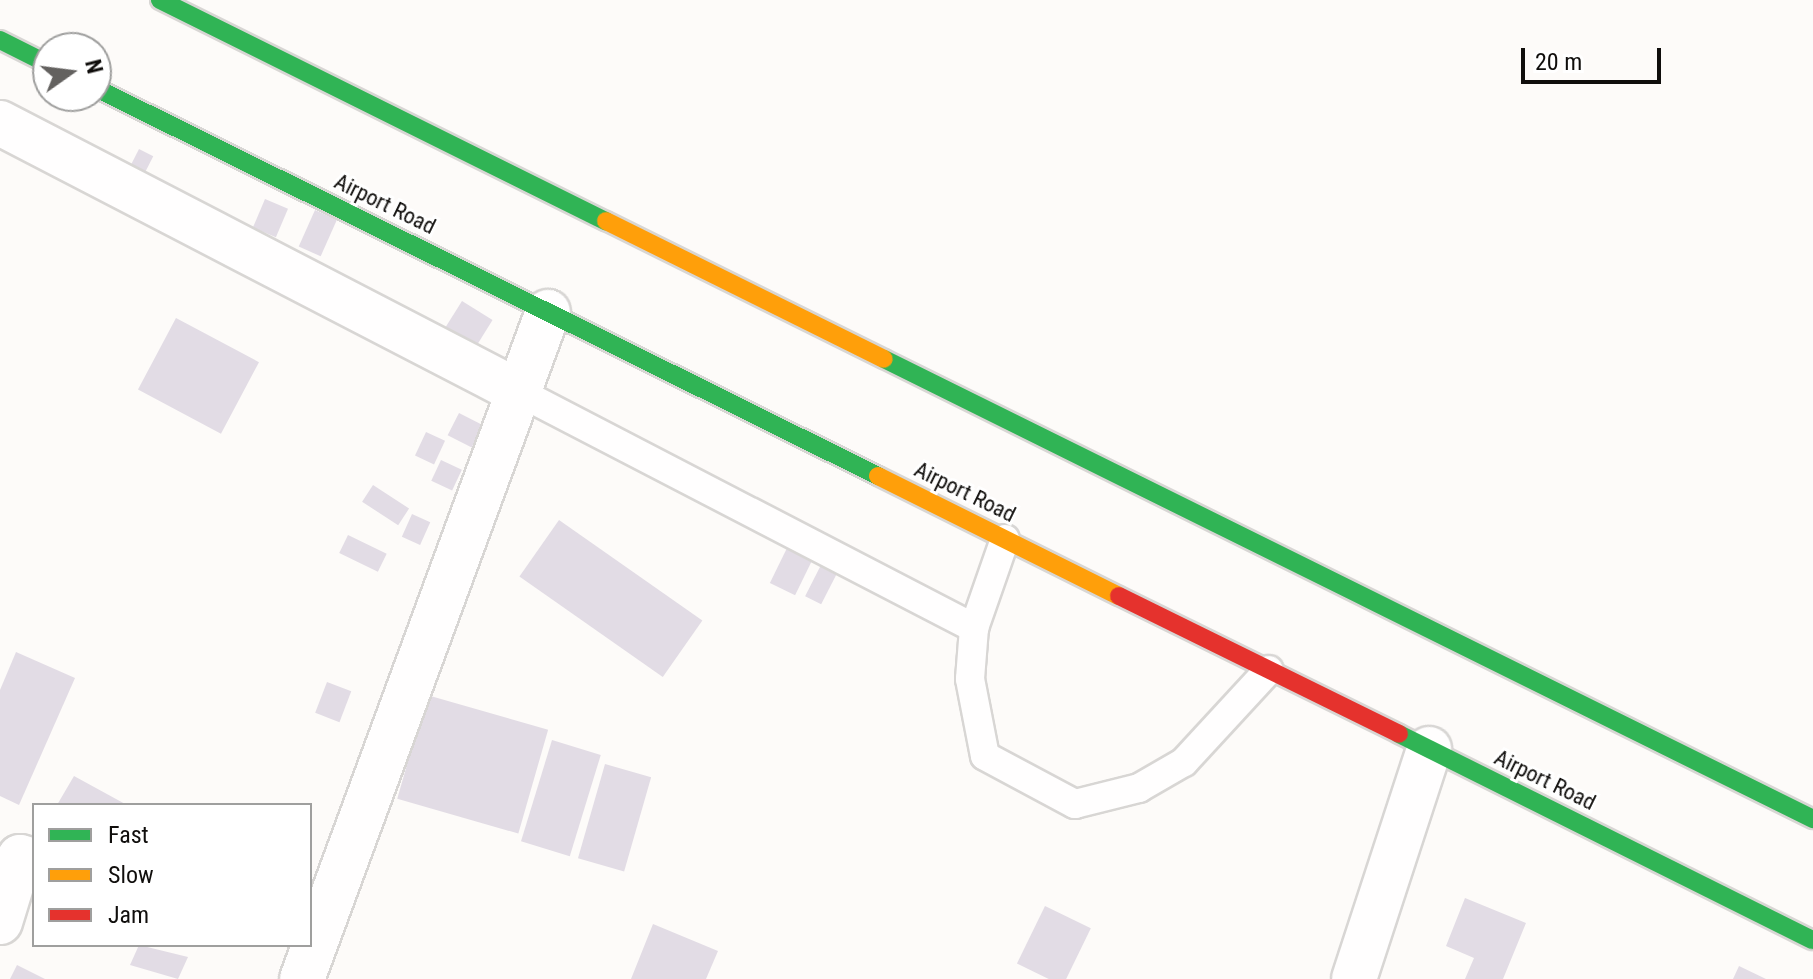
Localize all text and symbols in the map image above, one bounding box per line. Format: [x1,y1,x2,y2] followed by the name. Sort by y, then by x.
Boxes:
[32,32,112,112] north arrow
[1525,32,1665,82] scale bar
[1535,48,1582,76] text: 20 m
[80,57,108,76] text: N
[330,168,440,240] street label: Airport Road
[910,456,1020,528] street label: Airport Road
[1490,744,1600,816] street label: Airport Road
[32,803,312,947] legend
[108,821,149,849] text: Fast
[108,861,154,889] text: Slow
[108,901,149,929] text: Jam

